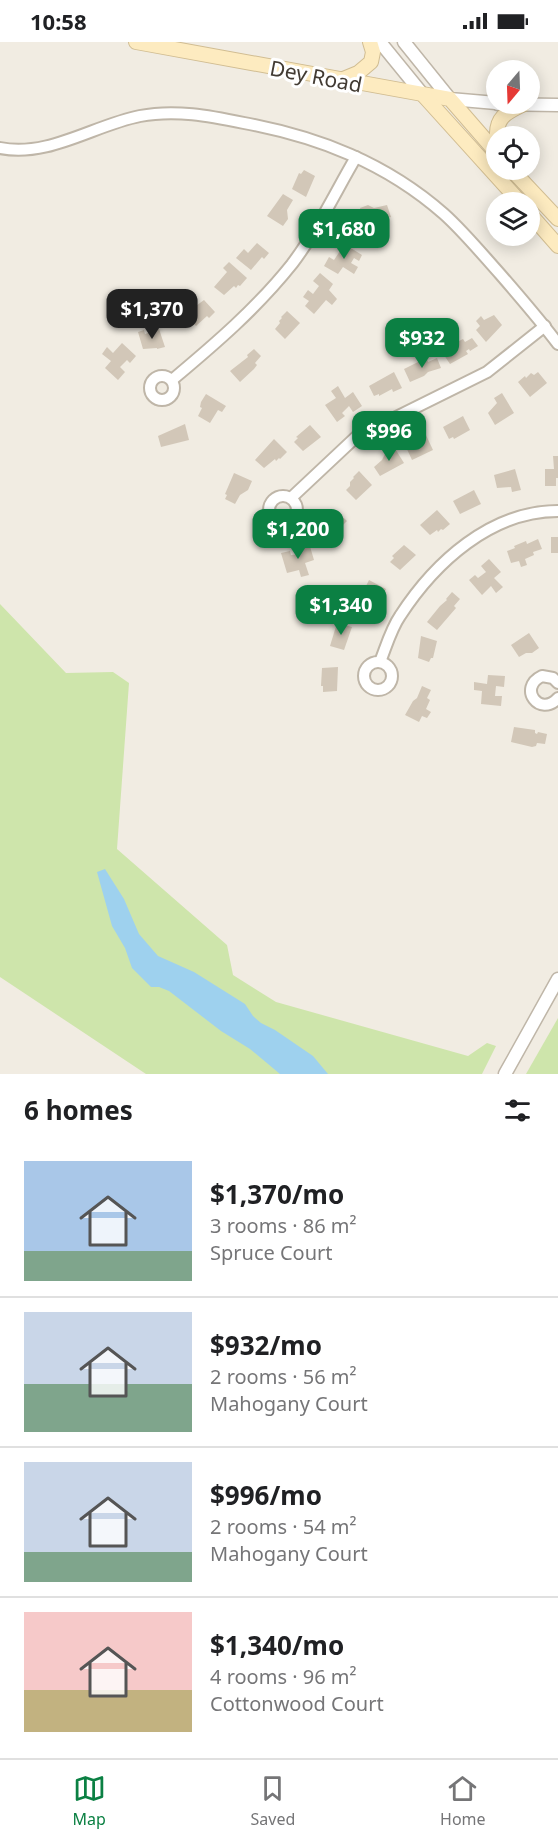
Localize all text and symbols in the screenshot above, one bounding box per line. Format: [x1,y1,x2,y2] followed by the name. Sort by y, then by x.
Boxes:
[30,6,87,36] text: 10:58
[267,53,365,99] street label: Dey Road
[486,60,540,114] north arrow
[486,60,540,246] map controls
[486,126,540,180] button: locate
[486,192,540,246] button: layers
[295,209,393,260] pin: $1,680
[313,215,375,242] text: $1,680
[103,289,201,340] pin: $1,370
[121,295,183,322] text: $1,370
[386,318,458,369] pin: $932
[399,324,445,351] text: $932
[353,411,425,462] pin: $996
[366,417,412,444] text: $996
[249,509,347,560] pin: $1,200
[267,515,329,542] text: $1,200
[292,585,390,636] pin: $1,340
[310,591,372,618] text: $1,340
[24,1092,133,1128] text: 6 homes
[501,1094,534,1127] icon: filters
[210,1176,344,1212] text: $1,370/mo
[72,1185,144,1257] icon: home
[210,1212,357,1239] text: 3 rooms · 86 m²
[210,1239,333,1266] text: Spruce Court
[210,1327,322,1363] text: $932/mo
[72,1336,144,1408] icon: home
[210,1363,357,1390] text: 2 rooms · 56 m²
[210,1390,368,1417] text: Mahogany Court
[210,1477,322,1513] text: $996/mo
[72,1486,144,1558] icon: home
[210,1513,357,1540] text: 2 rooms · 54 m²
[210,1540,368,1567] text: Mahogany Court
[210,1627,344,1663] text: $1,340/mo
[72,1636,144,1708] icon: home
[210,1663,357,1690] text: 4 rooms · 96 m²
[210,1690,384,1717] text: Cottonwood Court
[72,1772,106,1830] tab: Map
[251,1772,295,1830] tab: Saved
[440,1772,486,1830] tab: Home

